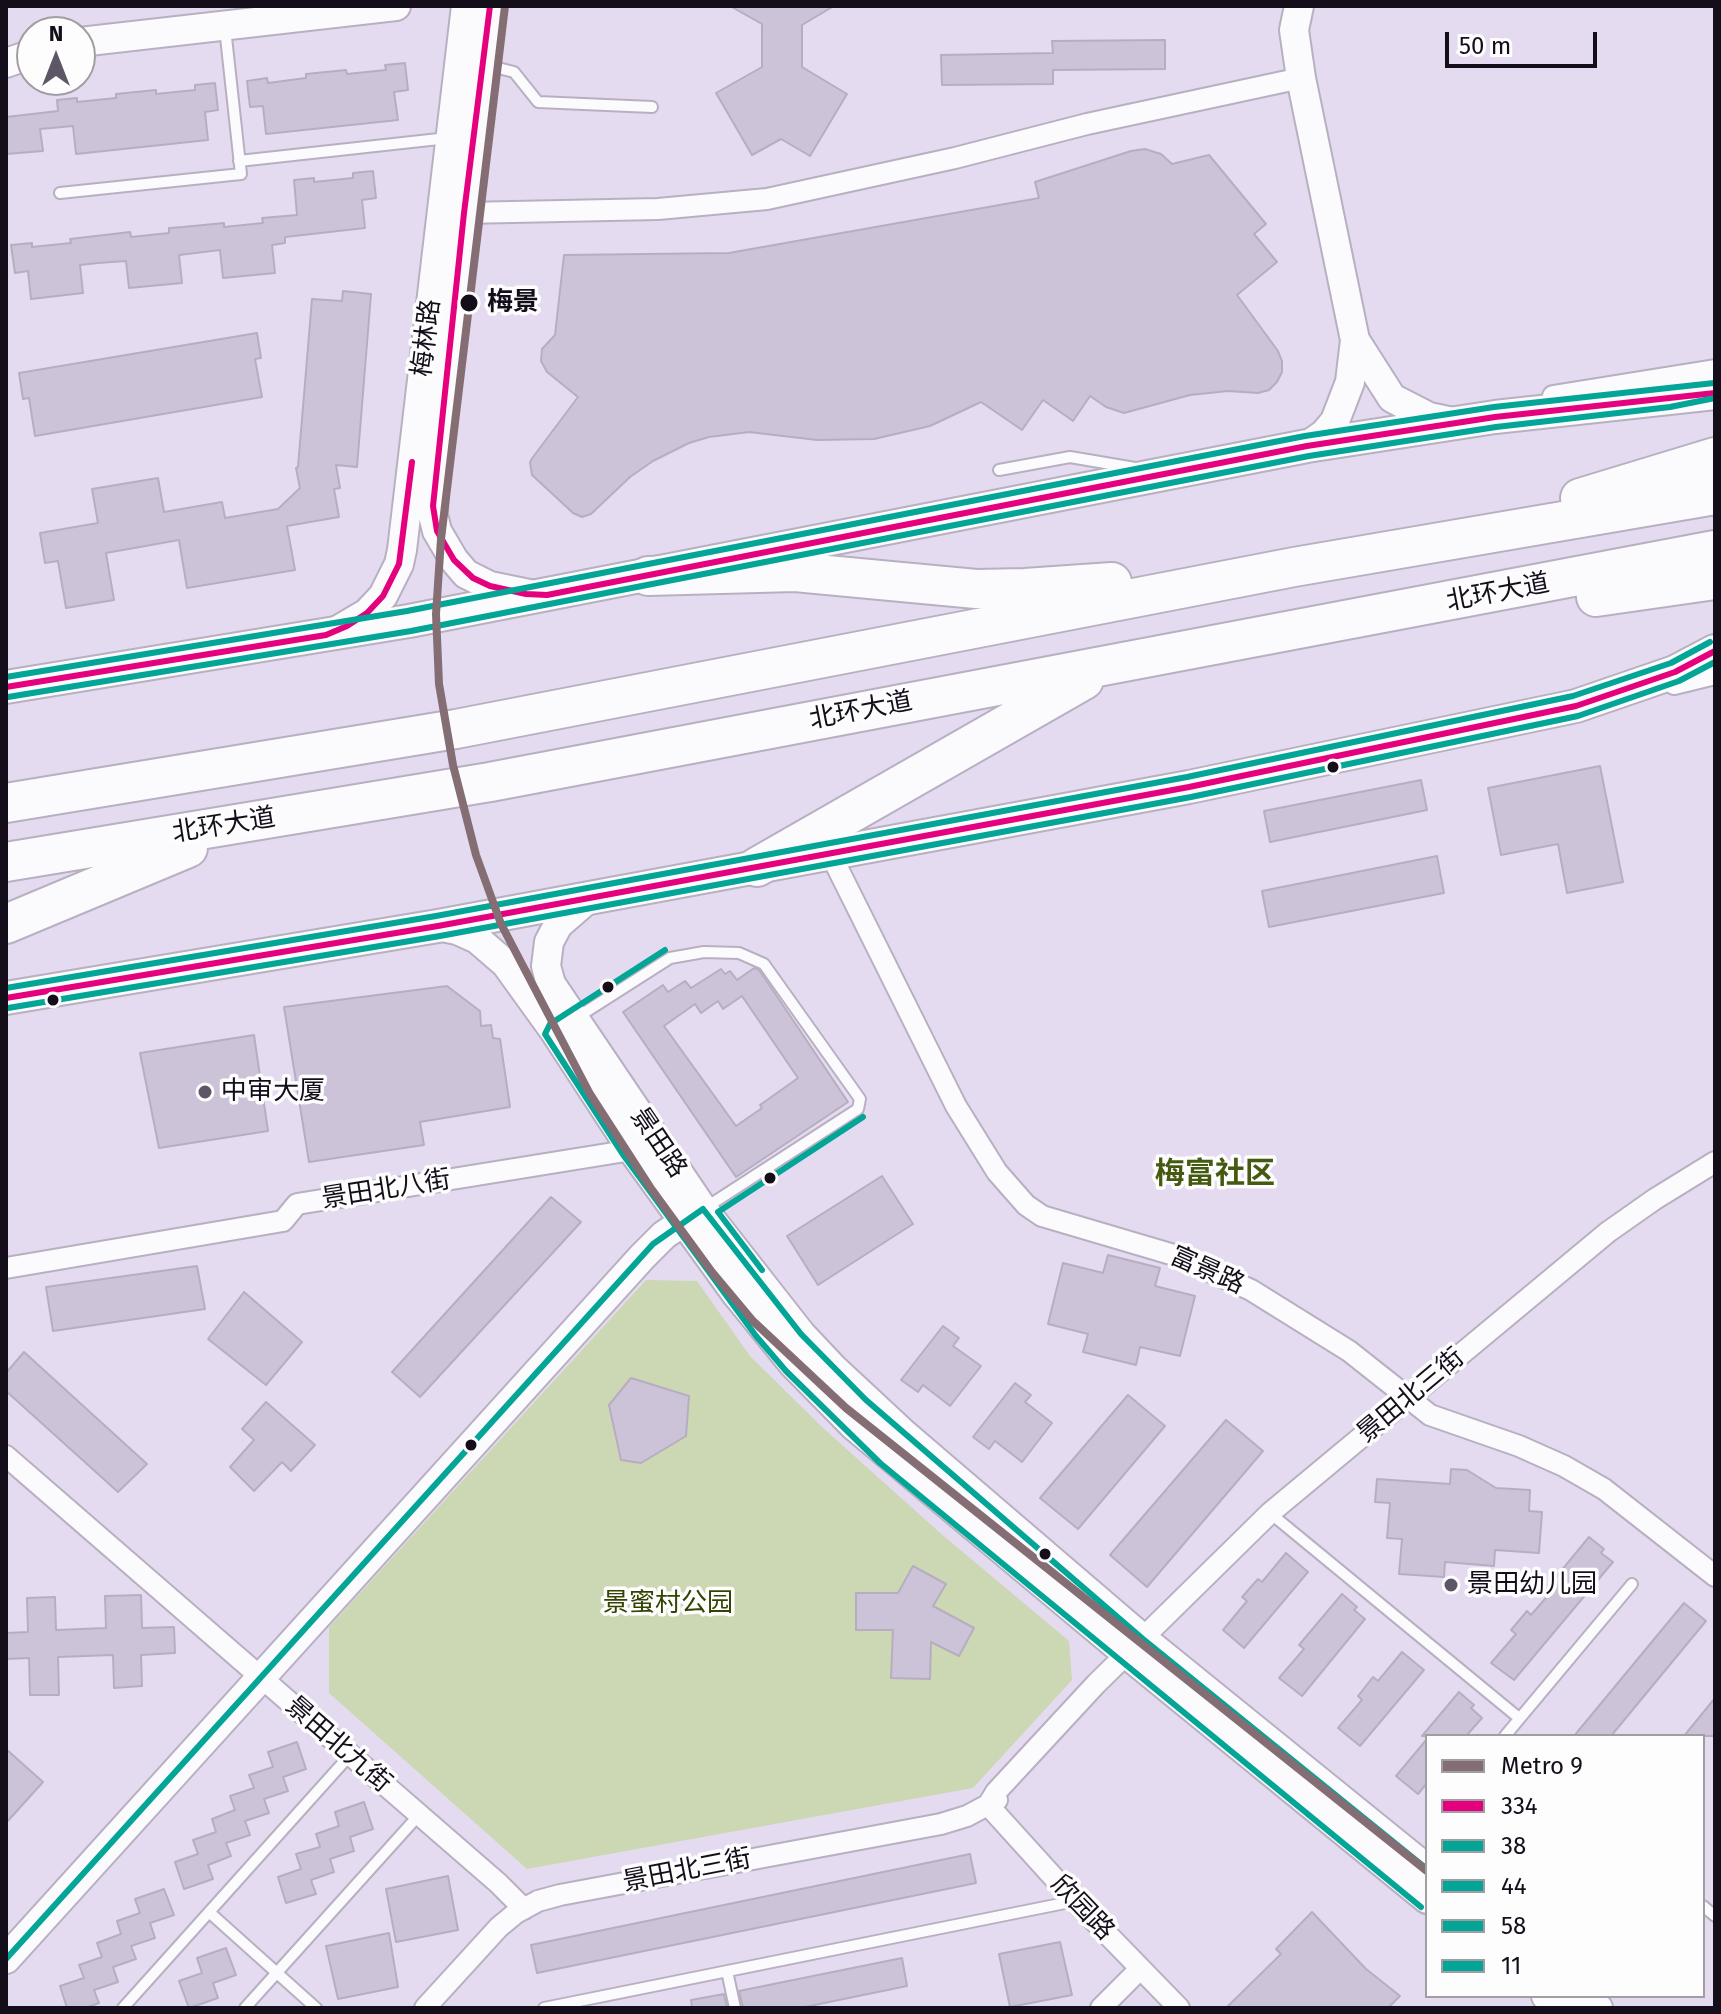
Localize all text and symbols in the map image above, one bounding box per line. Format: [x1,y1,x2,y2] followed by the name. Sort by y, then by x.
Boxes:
[16,16,96,96] north arrow
[1449,16,1601,66] scale bar
[49,20,63,47] text: N
[1459,32,1511,60] text: 50 m
[487,287,539,319] place label: 梅景
[458,292,480,314] marker: 梅景
[407,297,447,379] street label: 梅林路
[1444,568,1552,618] street label: 北环大道
[807,686,915,736] street label: 北环大道
[1325,759,1341,775] unlabelled marker
[170,802,278,850] street label: 北环大道
[600,979,616,995] unlabelled marker
[45,992,61,1008] unlabelled marker
[221,1076,325,1108] place label: 中审大厦
[196,1083,214,1101] marker: 中审大厦
[623,1102,693,1184] street label: 景田路
[1155,1157,1275,1193] district label: 梅富社区
[319,1164,453,1216] street label: 景田北八街
[762,1170,778,1186] unlabelled marker
[1165,1241,1249,1301] street label: 富景路
[1351,1342,1471,1450] street label: 景田北三街
[463,1437,479,1453] unlabelled marker
[1037,1546,1053,1562] unlabelled marker
[1467,1569,1597,1601] place label: 景田幼儿园
[1442,1576,1460,1594] marker: 景田幼儿园
[603,1588,733,1620] park label: 景蜜村公园
[279,1691,397,1799] street label: 景田北九街
[1425,1734,1705,1998] legend
[1501,1752,1583,1780] text: Metro 9
[1501,1792,1538,1820] text: 334
[1501,1832,1526,1860] text: 38
[620,1843,754,1899] street label: 景田北三街
[1044,1869,1120,1947] street label: 欣园路
[1501,1872,1527,1900] text: 44
[1501,1912,1526,1940] text: 58
[1501,1952,1521,1980] text: 11

